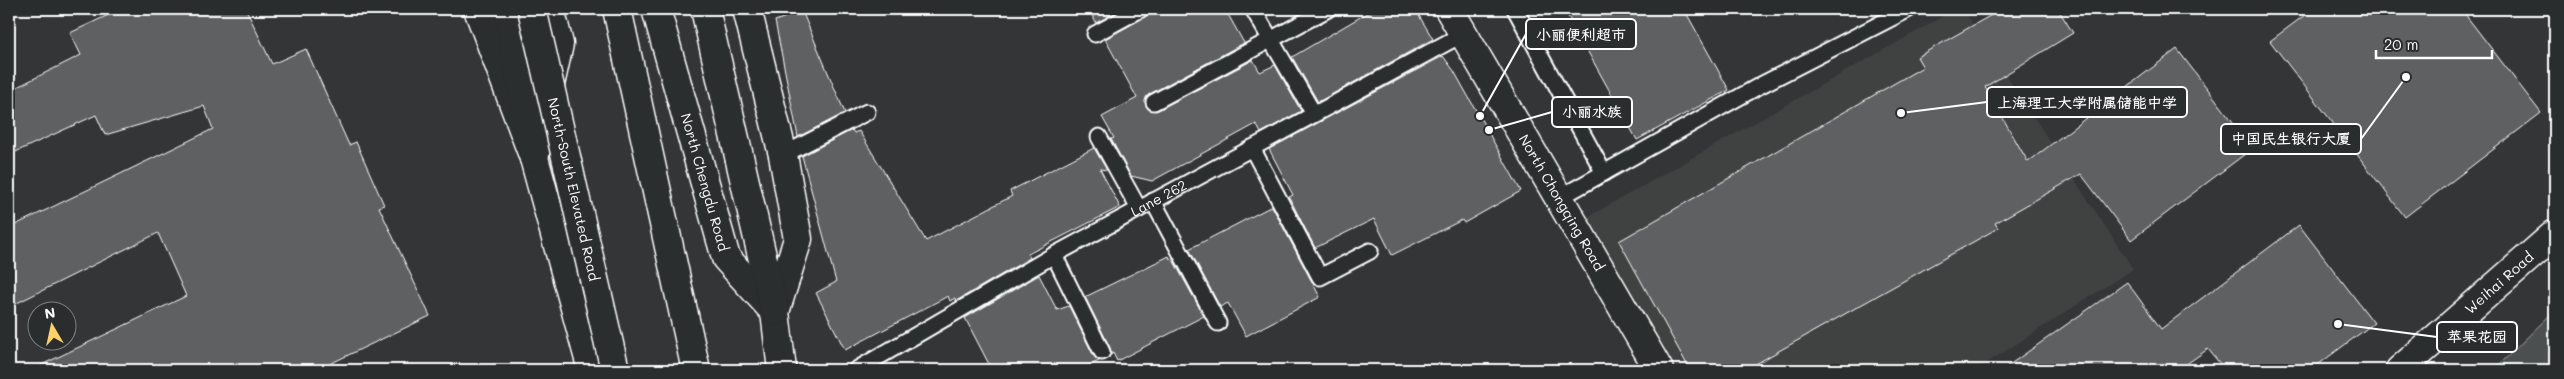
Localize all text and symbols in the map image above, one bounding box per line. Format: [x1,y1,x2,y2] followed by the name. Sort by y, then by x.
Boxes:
[1526,19,1636,49] callout: 小丽便利超市
[1536,24,1626,44] text: 小丽便利超市
[2376,28,2493,60] scale bar
[2384,34,2418,54] text: 20 m
[1987,87,2187,117] callout: 上海理工大学附属储能中学
[1997,92,2177,112] text: 上海理工大学附属储能中学
[544,96,604,283] street label: North-South Elevated Road
[1552,97,1632,127] callout: 小丽水族
[1562,101,1622,121] text: 小丽水族
[677,111,734,254] street label: North Chengdu Road
[2221,124,2361,154] callout: 中国民生银行大厦
[2231,128,2351,148] text: 中国民生银行大厦
[1515,131,1609,274] street label: North Chongqing Road
[1127,175,1190,221] street label: Lane 262
[2460,247,2537,318] street label: Weihai Road
[28,302,78,352] north arrow
[43,302,57,323] text: N
[2437,322,2517,352] callout: 苹果花园
[2447,326,2507,346] text: 苹果花园

